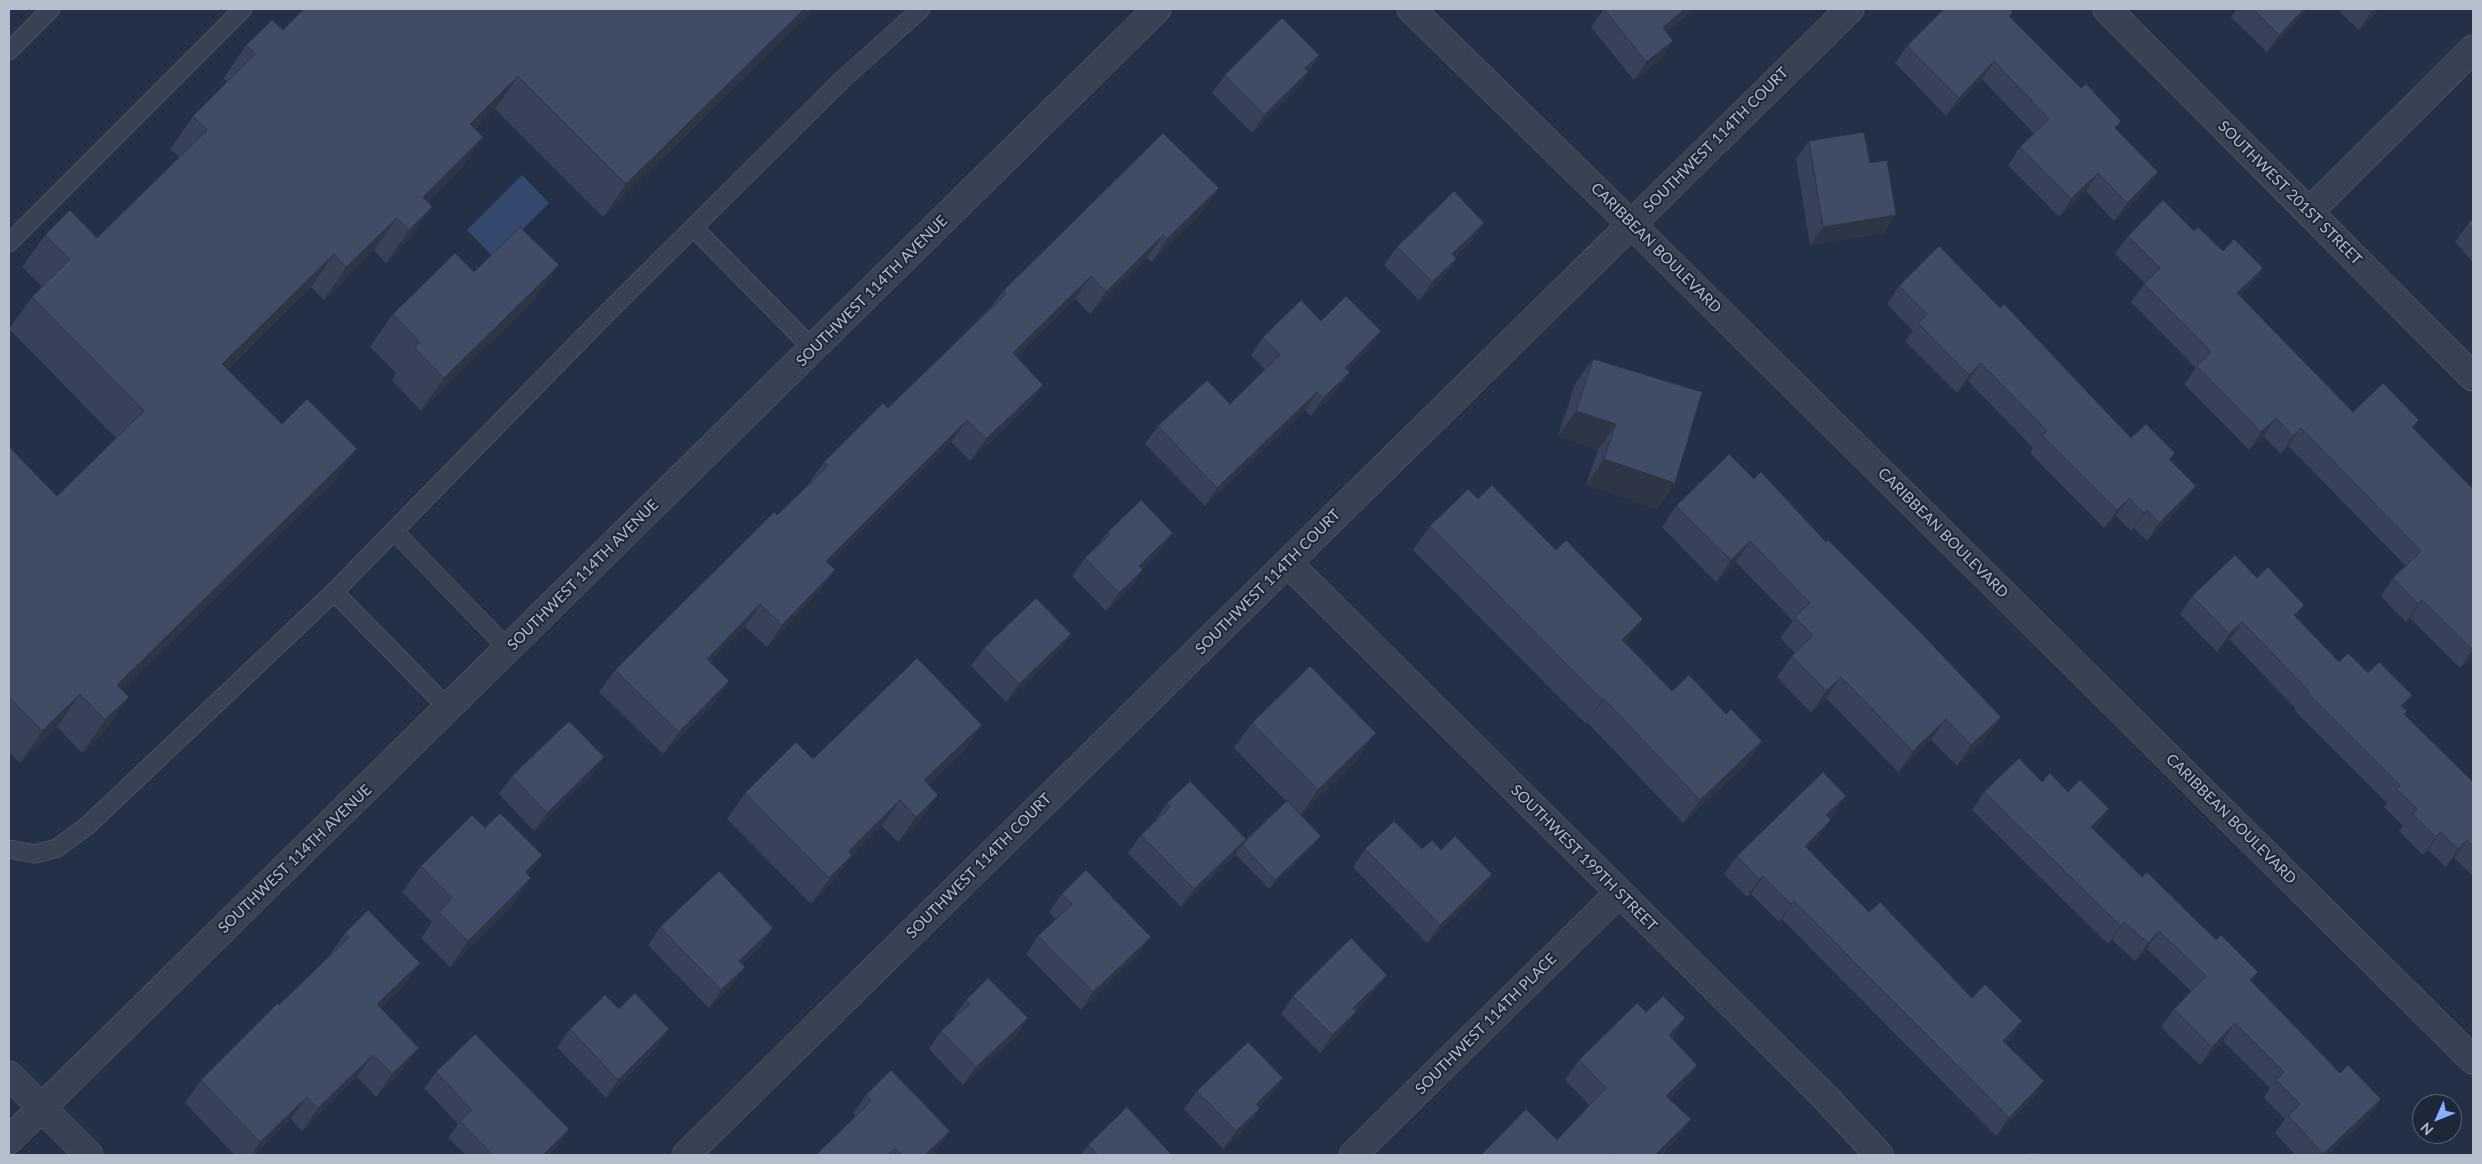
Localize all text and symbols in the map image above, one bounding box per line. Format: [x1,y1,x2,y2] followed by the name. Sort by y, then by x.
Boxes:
[1640,64,1792,216] street label: SOUTHWEST 114TH COURT
[2214,117,2366,269] street label: SOUTHWEST 201ST STREET
[1587,179,1725,317] street label: CARIBBEAN BOULEVARD
[793,212,951,370] street label: SOUTHWEST 114TH AVENUE
[1874,464,2012,602] street label: CARIBBEAN BOULEVARD
[504,496,662,654] street label: SOUTHWEST 114TH AVENUE
[1192,506,1344,658] street label: SOUTHWEST 114TH COURT
[2162,750,2300,888] street label: CARIBBEAN BOULEVARD
[215,781,375,937] street label: SOUTHWEST 114TH AVENUE
[1507,781,1661,935] street label: SOUTHWEST 199TH STREET
[903,790,1055,942] street label: SOUTHWEST 114TH COURT
[1412,950,1560,1098] street label: SOUTHWEST 114TH PLACE
[2412,1094,2462,1144] north arrow
[2417,1119,2436,1139] text: N

